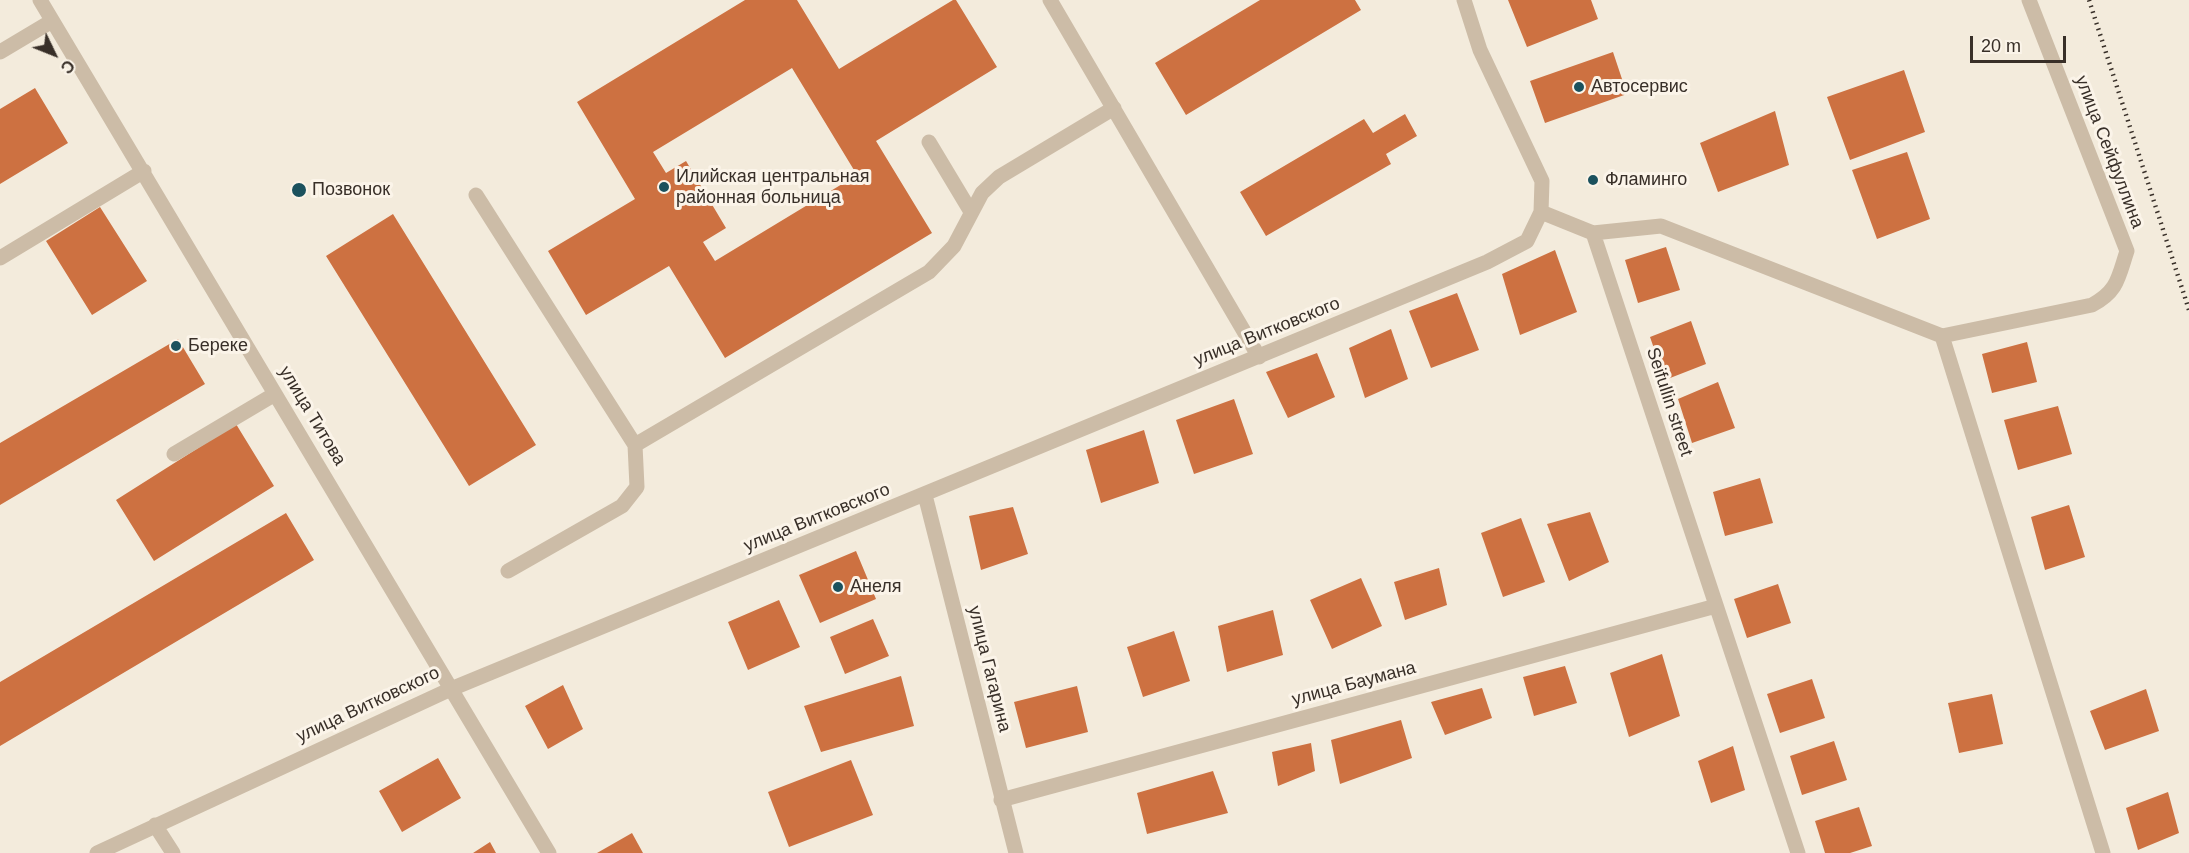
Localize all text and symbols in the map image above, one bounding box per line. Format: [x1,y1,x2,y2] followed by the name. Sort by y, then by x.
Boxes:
[24,24,84,84] north arrow
[1973,24,2069,62] scale bar
[1981,36,2021,56] text: 20 m
[57,57,78,77] text: С
[2070,73,2148,231] street label: улица Сейфуллина
[1591,76,1688,98] place label: Автосервис
[1572,80,1586,94] marker: Автосервис
[676,166,869,208] place label: Илийская центральная районная больница
[1605,169,1687,191] place label: Фламинго
[1586,173,1600,187] marker: Фламинго
[312,179,390,201] place label: Позвонок
[657,180,671,194] marker: Илийская центральная районная больница
[290,181,308,199] marker: Позвонок
[1191,293,1343,371] street label: улица Витковского
[188,335,248,357] place label: Береке
[169,339,183,353] marker: Береке
[1641,345,1697,459] street label: Seifullin street
[274,362,350,470] street label: улица Титова
[741,479,893,557] street label: улица Витковского
[850,576,902,598] place label: Анеля
[831,580,845,594] marker: Анеля
[963,604,1015,734] street label: улица Гагарина
[1290,657,1418,711] street label: улица Баумана
[293,662,443,748] street label: улица Витковского

